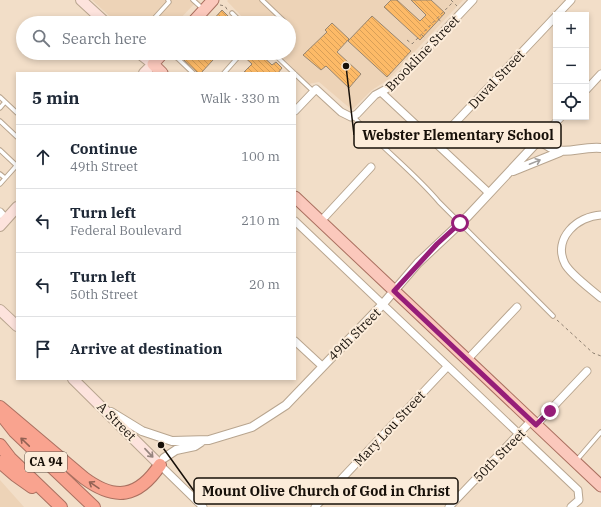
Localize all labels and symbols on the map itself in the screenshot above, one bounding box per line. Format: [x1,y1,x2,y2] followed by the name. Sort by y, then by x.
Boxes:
[382,11,463,95] street label: Brookline Street
[465,46,528,112] street label: Duval Street
[354,122,561,148] callout: Webster Elementary School
[362,126,554,144] text: Webster Elementary School
[528,158,540,166] one-way arrow
[451,214,469,232] route start
[324,304,385,364] street label: 49th Street
[350,387,429,470] street label: Mary Lou Street
[94,398,140,445] street label: A Street
[541,402,559,420] route end
[470,425,529,486] street label: 50th Street
[20,437,30,447] one-way arrow
[144,448,154,458] one-way arrow
[25,452,67,472] road number: CA 94
[194,478,458,504] callout: Mount Olive Church of God in Christ
[88,480,99,489] one-way arrow
[202,482,450,500] text: Mount Olive Church of God in Christ

